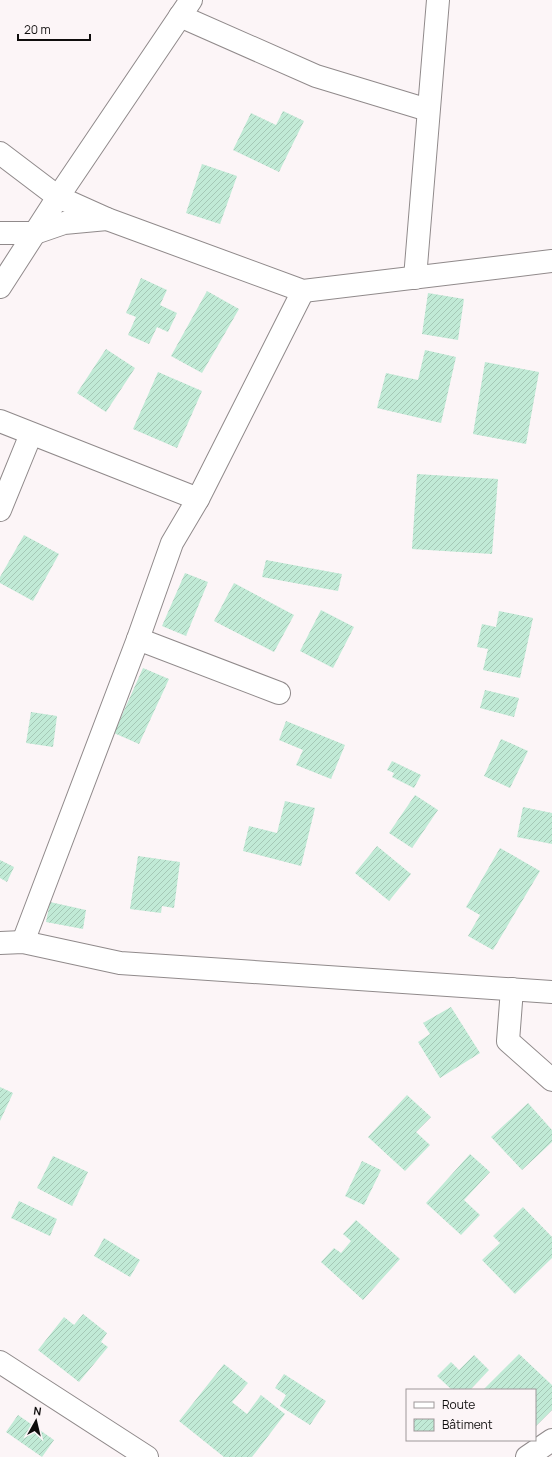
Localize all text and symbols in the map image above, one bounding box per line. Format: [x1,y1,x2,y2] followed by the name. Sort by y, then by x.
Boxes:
[18,16,90,42] scale bar
[24,21,51,38] text: 20 m
[406,1389,536,1441] legend
[442,1396,475,1413] text: Route
[16,1401,56,1441] north arrow
[33,1403,43,1419] text: N
[442,1416,493,1433] text: Bâtiment

